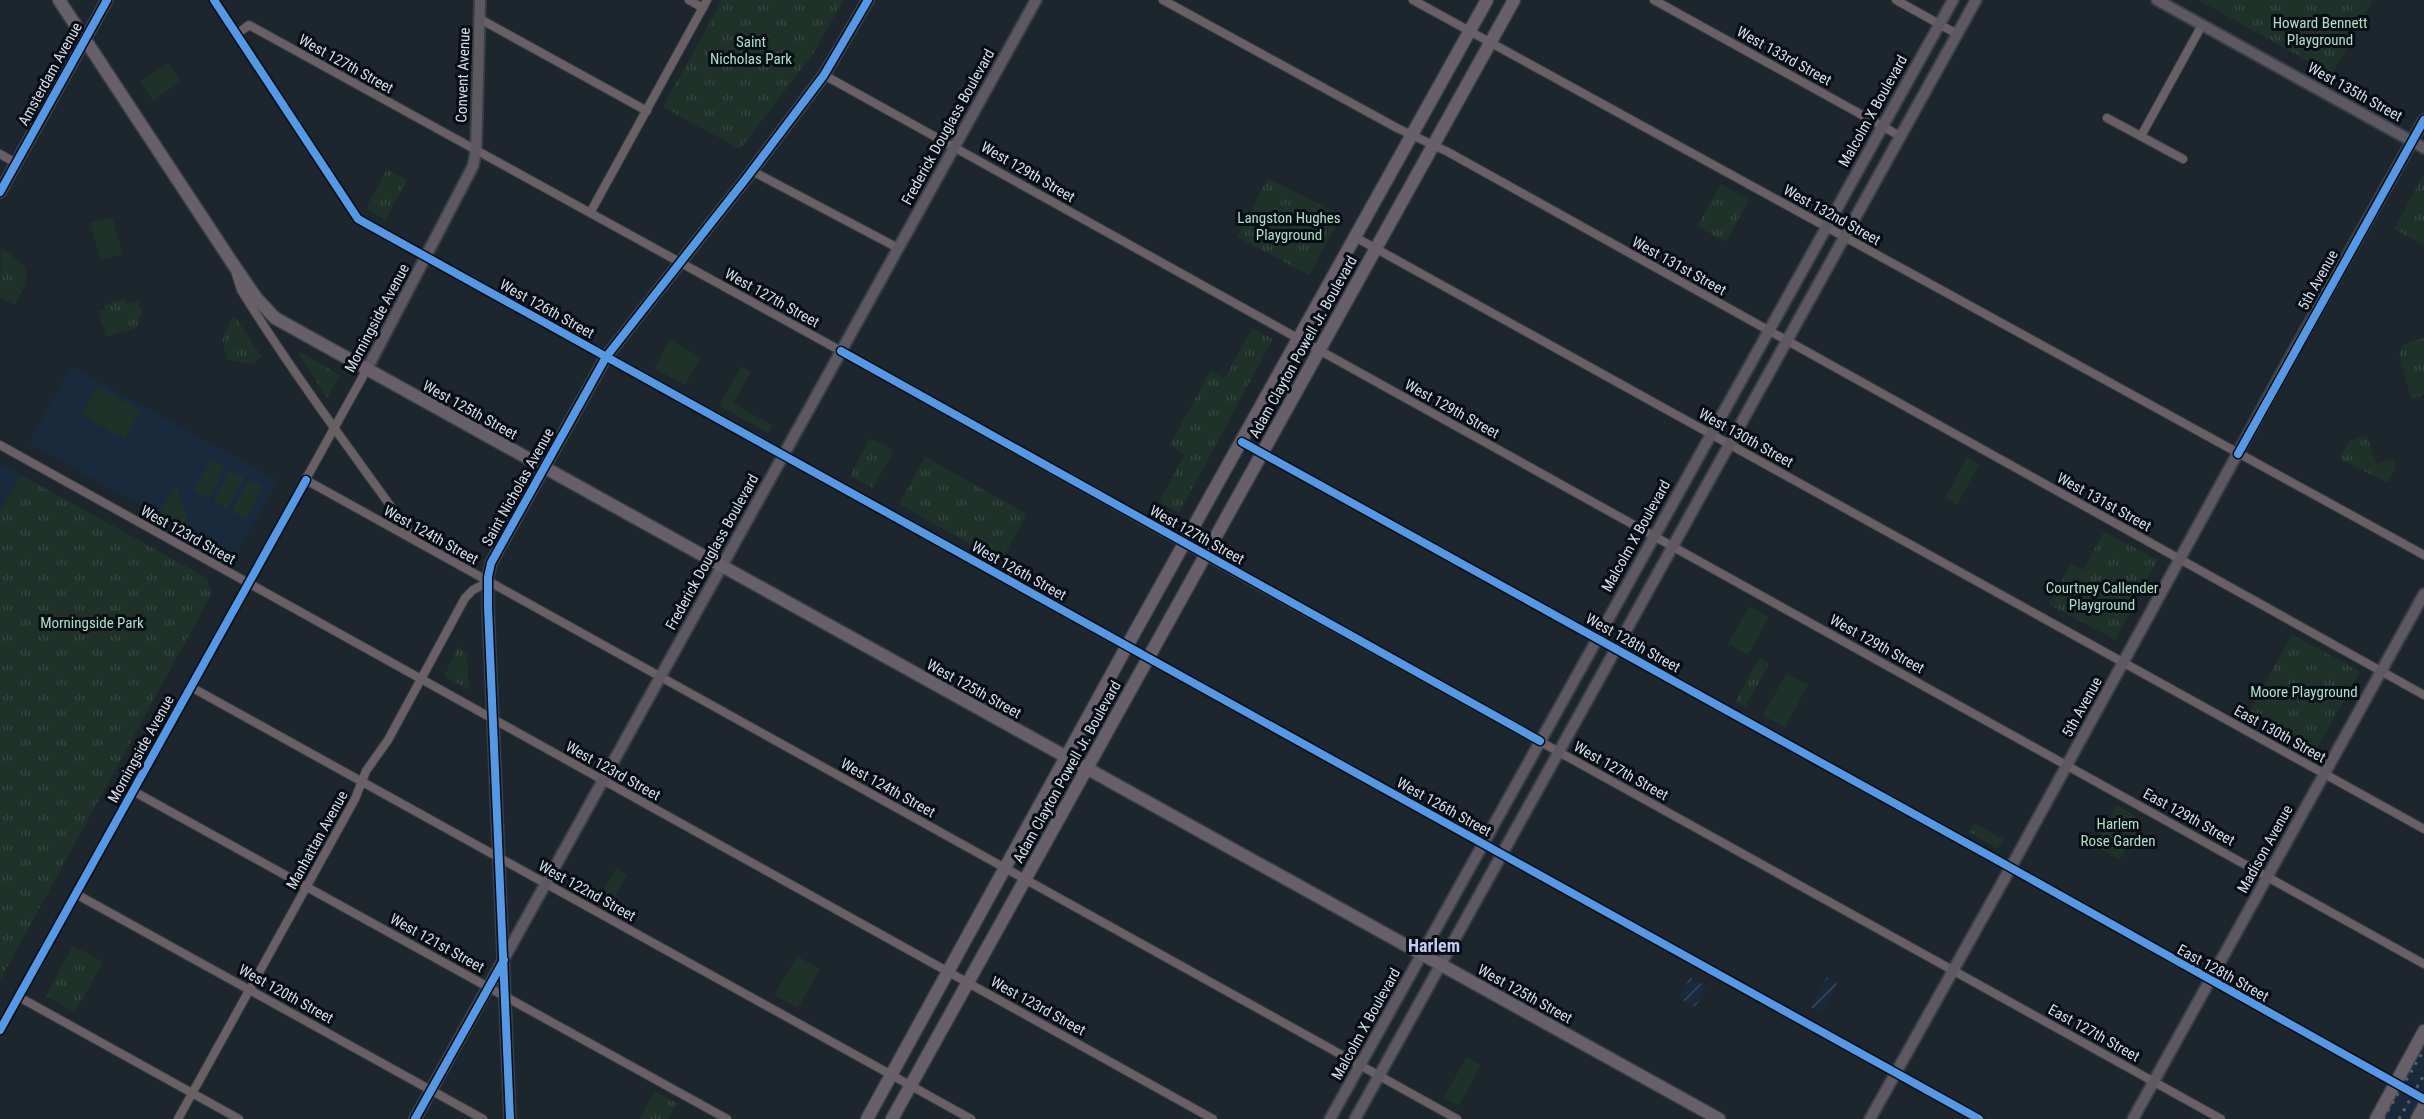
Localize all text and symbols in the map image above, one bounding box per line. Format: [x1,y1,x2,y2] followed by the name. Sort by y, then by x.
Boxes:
[2273,14,2367,49] park label: Howard Bennett Playground
[14,19,86,129] street label: Amsterdam Avenue
[1733,23,1835,89] street label: West 133rd Street
[452,27,474,123] street label: Convent Avenue
[296,31,396,97] street label: West 127th Street
[710,33,792,68] park label: Saint Nicholas Park
[898,46,998,208] street label: Frederick Douglass Boulevard
[1835,52,1911,170] street label: Malcolm X Boulevard
[2305,59,2405,125] street label: West 135th Street
[978,138,1078,206] street label: West 129th Street
[1780,181,1884,249] street label: West 132nd Street
[1237,209,1341,244] park label: Langston Hughes Playground
[1629,233,1729,299] street label: West 131st Street
[2294,247,2342,313] street label: 5th Avenue
[1245,253,1361,441] street label: Adam Clayton Powell Jr. Boulevard
[341,261,413,375] street label: Morningside Avenue
[722,265,822,331] street label: West 127th Street
[497,276,597,342] street label: West 126th Street
[1402,376,1502,442] street label: West 129th Street
[420,377,520,443] street label: West 125th Street
[1696,405,1796,471] street label: West 130th Street
[478,425,558,549] street label: Saint Nicholas Avenue
[2054,469,2154,535] street label: West 131st Street
[662,471,762,633] street label: Frederick Douglass Boulevard
[1598,477,1674,595] street label: Malcolm X Boulevard
[137,502,239,568] street label: West 123rd Street
[381,502,481,568] street label: West 124th Street
[1147,502,1247,568] street label: West 127th Street
[969,538,1069,604] street label: West 126th Street
[2046,579,2159,614] park label: Courtney Callender Playground
[1583,610,1683,676] street label: West 128th Street
[1827,611,1927,677] street label: West 129th Street
[40,614,144,632] park label: Morningside Park
[924,656,1024,722] street label: West 125th Street
[2058,674,2106,740] street label: 5th Avenue
[1009,678,1125,866] street label: Adam Clayton Powell Jr. Boulevard
[2250,683,2358,701] park label: Moore Playground
[104,692,178,806] street label: Morningside Avenue
[2231,701,2329,767] street label: East 130th Street
[562,738,664,804] street label: West 123rd Street
[1571,738,1671,804] street label: West 127th Street
[838,755,938,821] street label: West 124th Street
[1394,774,1494,840] street label: West 126th Street
[2140,784,2238,850] street label: East 129th Street
[282,787,352,893] street label: Manhattan Avenue
[2233,802,2297,896] street label: Madison Avenue
[2080,815,2156,850] park label: Harlem Rose Garden
[535,857,639,925] street label: West 122nd Street
[387,910,487,976] street label: West 121st Street
[1408,935,1460,956] district label: Harlem
[2174,940,2272,1006] street label: East 128th Street
[236,961,336,1027] street label: West 120th Street
[1475,961,1575,1027] street label: West 125th Street
[1328,965,1404,1083] street label: Malcolm X Boulevard
[987,973,1089,1039] street label: West 123rd Street
[2045,1000,2143,1066] street label: East 127th Street

